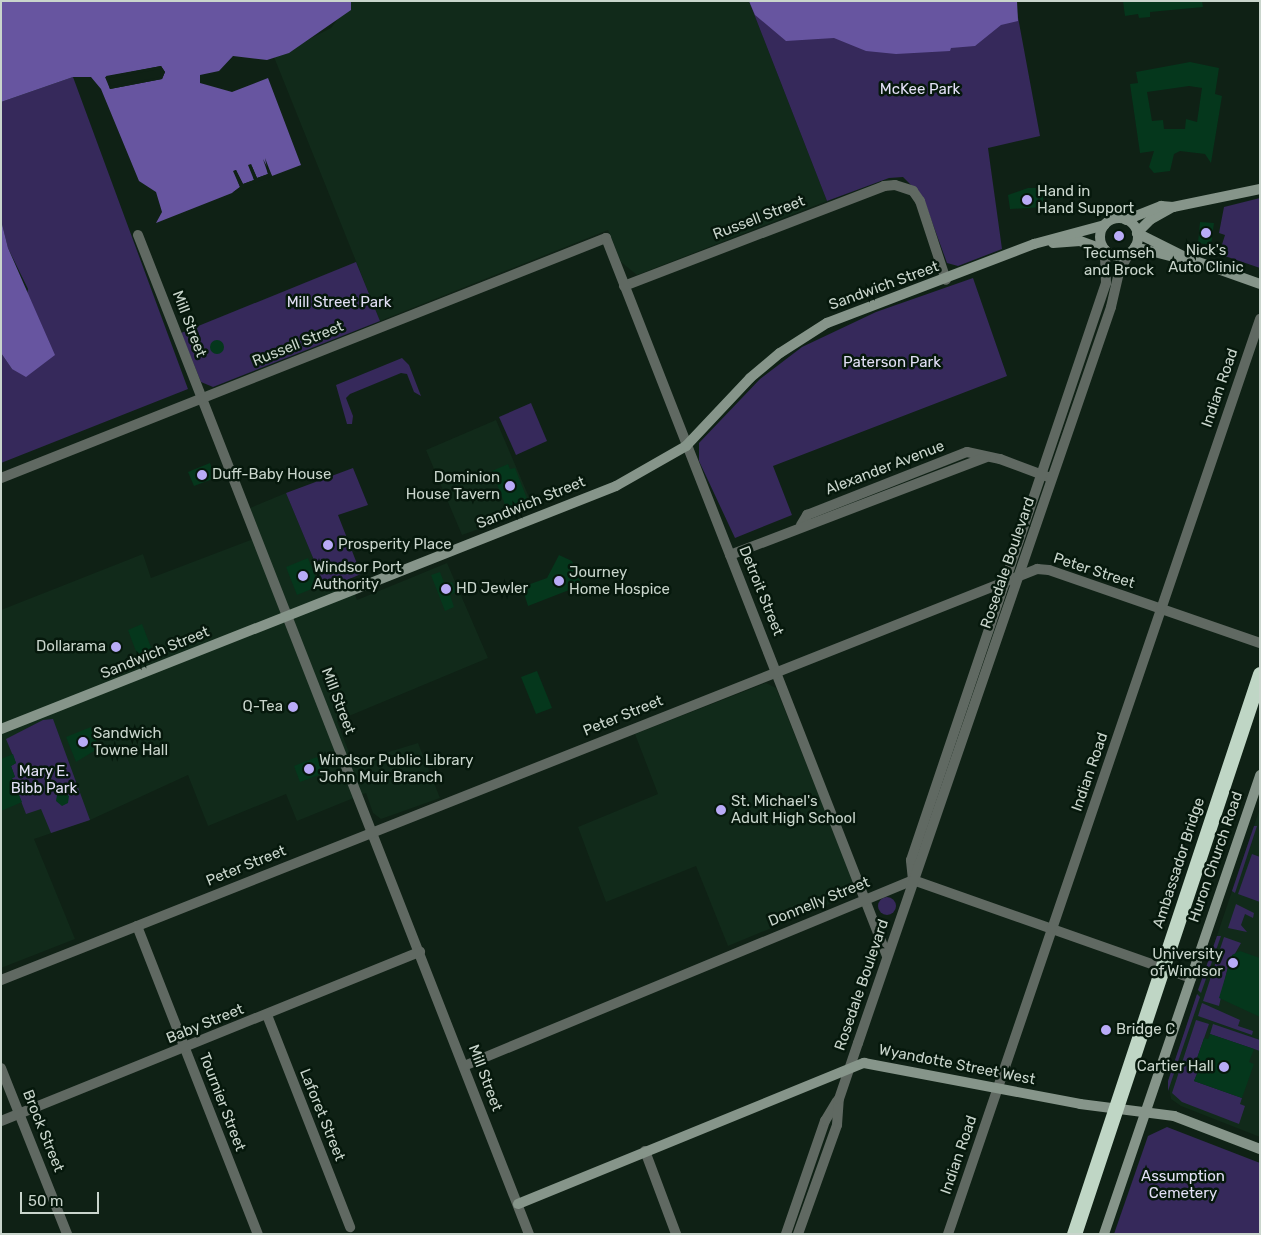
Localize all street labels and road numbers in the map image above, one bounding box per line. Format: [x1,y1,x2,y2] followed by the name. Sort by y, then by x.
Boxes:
[711,192,807,244] street label: Russell Street
[827,258,941,314] street label: Sandwich Street
[168,288,210,360] street label: Mill Street
[250,318,346,370] street label: Russell Street
[1198,346,1242,430] street label: Indian Road
[823,437,947,499] street label: Alexander Avenue
[474,473,588,533] street label: Sandwich Street
[977,495,1039,631] street label: Rosedale Boulevard
[735,543,787,639] street label: Detroit Street
[1051,549,1137,593] street label: Peter Street
[98,623,212,683] street label: Sandwich Street
[317,665,359,737] street label: Mill Street
[580,692,666,740] street label: Peter Street
[1068,730,1112,814] street label: Indian Road
[1185,789,1247,925] street label: Huron Church Road
[1149,795,1209,931] street label: Ambassador Bridge
[203,842,289,890] street label: Peter Street
[765,873,873,931] street label: Donnelly Street
[831,917,893,1053] street label: Rosedale Boulevard
[163,1000,247,1048] street label: Baby Street
[877,1041,1037,1089] street label: Wyandotte Street West
[464,1042,506,1114] street label: Mill Street
[195,1050,249,1154] street label: Tournier Street
[295,1066,349,1164] street label: Laforet Street
[18,1087,68,1175] street label: Brock Street
[937,1113,981,1197] street label: Indian Road

